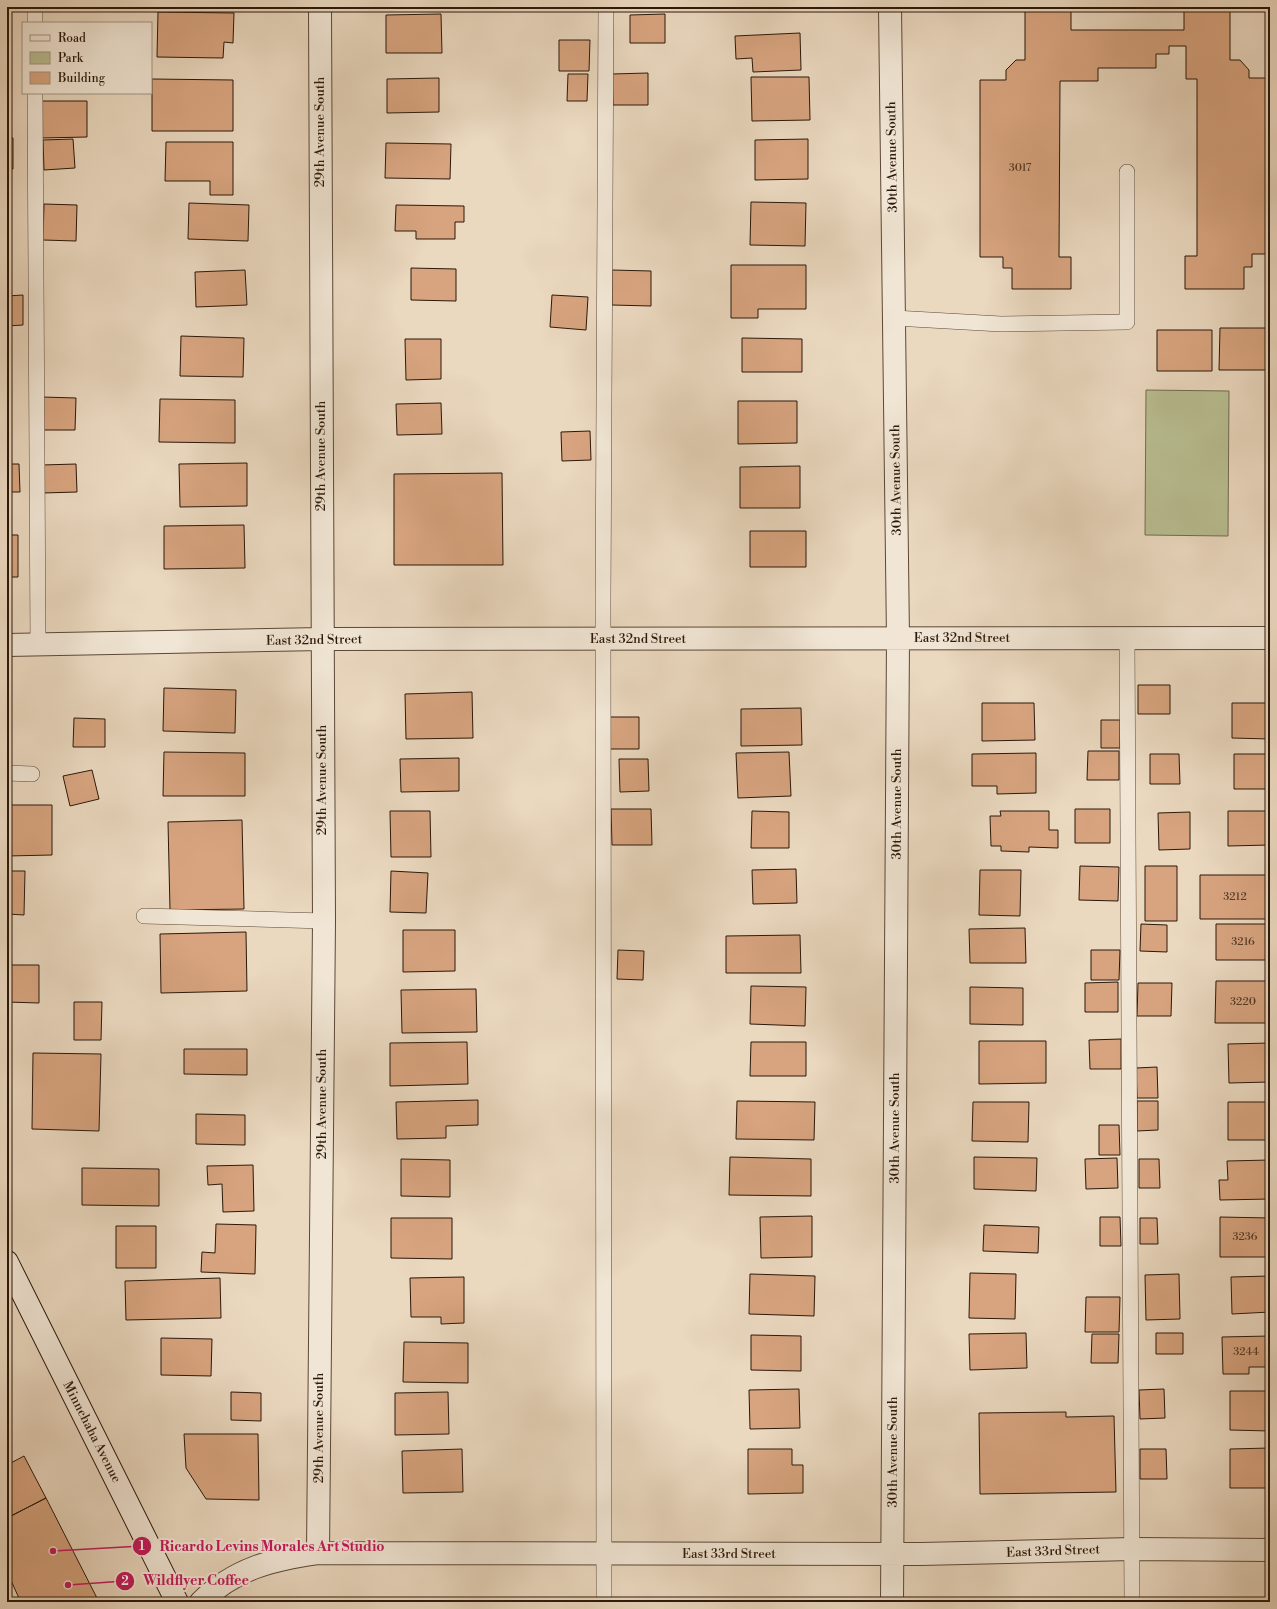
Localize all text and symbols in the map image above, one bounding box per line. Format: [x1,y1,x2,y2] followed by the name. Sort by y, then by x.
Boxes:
[22,22,152,94] legend
[58,31,86,46] text: Road
[58,51,84,66] text: Park
[57,71,106,86] text: Building
[312,76,328,187] street label: 29th Avenue South
[883,101,901,213] street label: 30th Avenue South
[1009,161,1032,175] house number: 3017
[313,400,329,511] street label: 29th Avenue South
[887,424,905,536] street label: 30th Avenue South
[914,630,1011,646] street label: East 32nd Street
[266,631,363,649] street label: East 32nd Street
[590,631,687,647] street label: East 32nd Street
[314,724,330,835] street label: 29th Avenue South
[889,748,905,860] street label: 30th Avenue South
[1223,890,1247,904] house number: 3212
[1231,935,1255,949] house number: 3216
[1230,995,1256,1009] house number: 3220
[314,1048,330,1159] street label: 29th Avenue South
[887,1072,903,1184] street label: 30th Avenue South
[1232,1230,1258,1244] house number: 3236
[1233,1345,1259,1359] house number: 3244
[311,1372,327,1483] street label: 29th Avenue South
[59,1378,125,1486] street label: Minnehaha Avenue
[885,1396,901,1508] street label: 30th Avenue South
[132,1533,393,1559] callout: Ricardo Levins Morales Art Studio
[159,1538,385,1556] text: Ricardo Levins Morales Art Studio
[139,1539,145,1554] text: 1
[1006,1541,1101,1561] street label: East 33rd Street
[682,1546,776,1562] street label: East 33rd Street
[115,1568,258,1594] callout: Wildflyer Coffee
[142,1572,250,1590] text: Wildflyer Coffee
[121,1574,129,1589] text: 2

